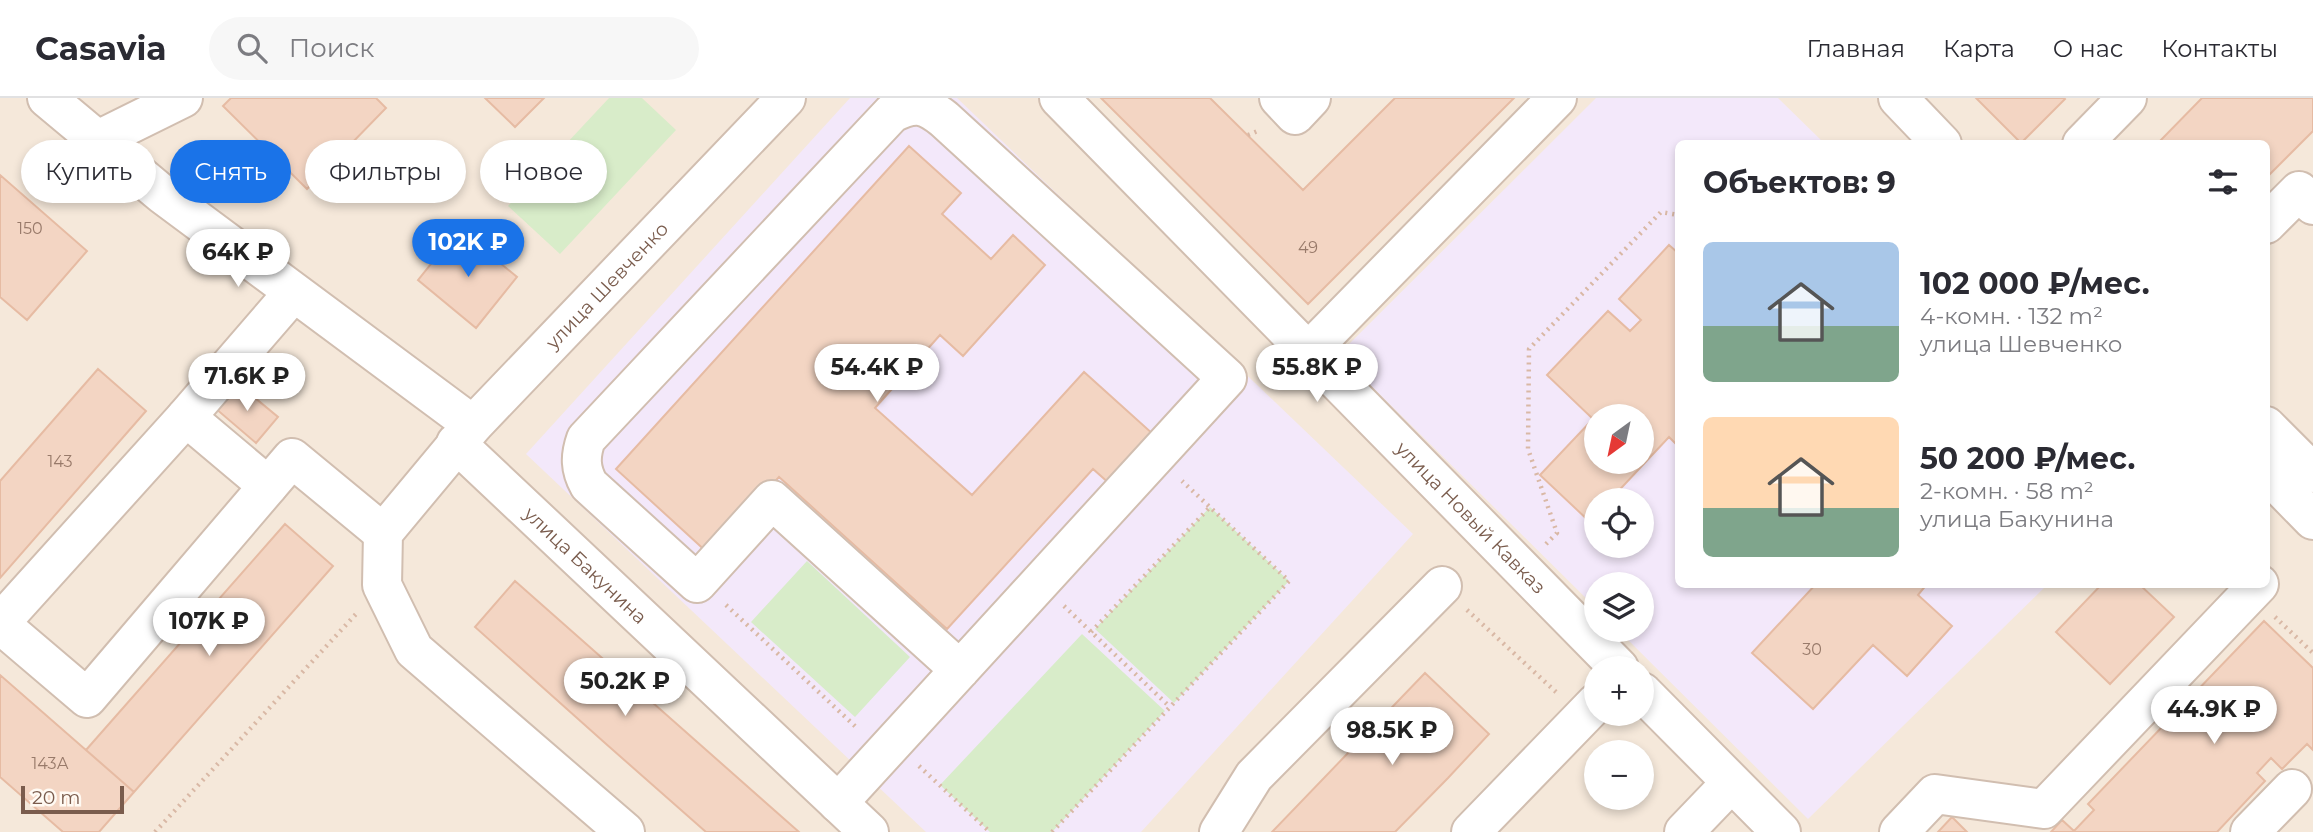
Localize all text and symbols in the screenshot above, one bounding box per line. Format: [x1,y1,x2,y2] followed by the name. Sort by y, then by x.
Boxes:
[209,17,699,80] search box
[35,28,167,68] text: Casavia
[233,29,271,67] icon: search
[289,32,374,64] text: Поиск
[1807,34,1905,63] text: Главная
[1943,34,2015,63] text: Карта
[2053,34,2123,63] text: О нас
[2161,34,2278,63] text: Контакты
[21,140,156,203] chip: Купить
[170,140,291,203] chip: Снять
[305,140,466,203] chip: Фильтры
[480,140,607,203] chip: Новое
[2204,163,2242,201] icon: filters
[1703,164,1896,201] text: Объектов: 9
[540,217,673,355] street label: улица Шевченко
[17,219,43,238] house number: 150
[411,220,525,279] pin: 102K ₽
[428,228,508,256] text: 102K ₽
[189,230,287,289] pin: 64K ₽
[202,238,274,266] text: 64K ₽
[1298,238,1318,257] house number: 49
[1920,265,2150,302] text: 102 000 ₽/мес.
[1759,270,1843,354] icon: home
[1920,302,2103,330] text: 4-комн. · 132 m²
[1920,330,2122,358] text: улица Шевченко
[812,344,942,404] pin: 54.4K ₽
[1252,344,1382,404] pin: 55.8K ₽
[830,353,924,381] text: 54.4K ₽
[1272,353,1362,381] text: 55.8K ₽
[182,354,312,413] pin: 71.6K ₽
[204,362,290,390] text: 71.6K ₽
[1584,404,1654,474] north arrow
[1584,404,1654,810] map controls
[1390,436,1551,599] street label: улица Новый Кавказ
[1920,440,2135,477] text: 50 200 ₽/мес.
[1759,445,1843,529] icon: home
[47,452,73,471] house number: 143
[1920,477,2094,505] text: 2-комн. · 58 m²
[1584,488,1654,558] button: locate
[518,501,651,629] street label: улица Бакунина
[1920,505,2114,533] text: улица Бакунина
[1584,572,1654,642] button: layers
[152,598,266,658] pin: 107K ₽
[169,607,249,635] text: 107K ₽
[1802,640,1822,659] house number: 30
[1584,656,1654,726] button: +
[560,658,690,718] pin: 50.2K ₽
[580,667,670,695] text: 50.2K ₽
[2149,686,2279,746] pin: 44.9K ₽
[2167,695,2261,723] text: 44.9K ₽
[1327,708,1457,767] pin: 98.5K ₽
[1346,716,1438,744] text: 98.5K ₽
[1584,740,1654,810] button: −
[31,754,69,773] house number: 143А
[21,783,124,815] scale bar
[32,786,80,809] text: 20 m

